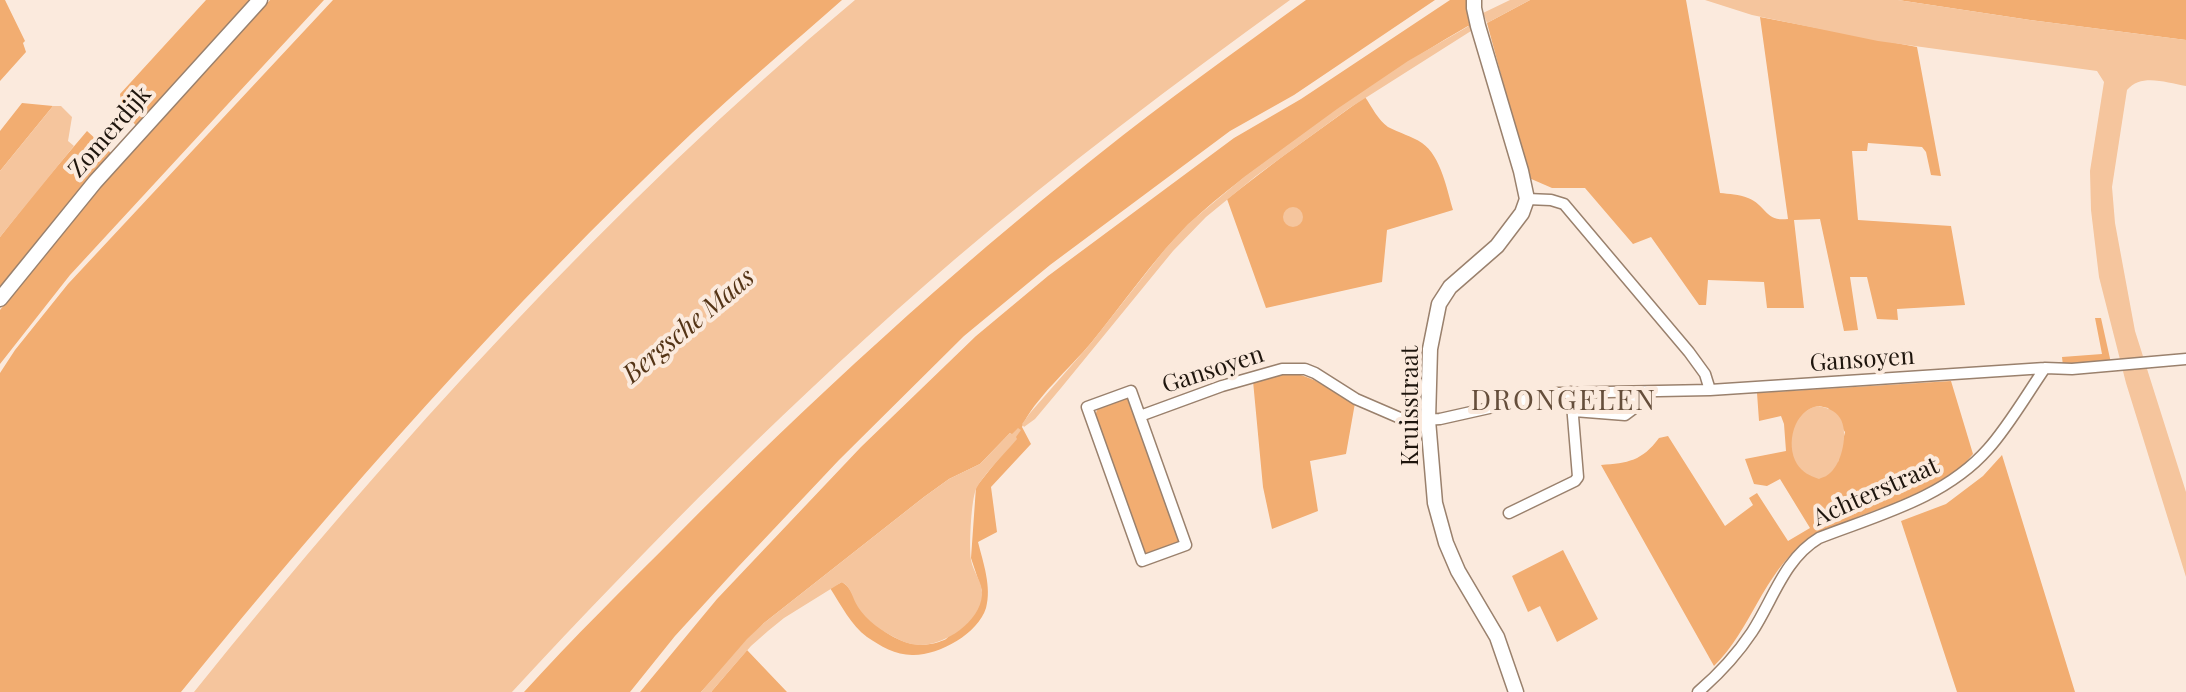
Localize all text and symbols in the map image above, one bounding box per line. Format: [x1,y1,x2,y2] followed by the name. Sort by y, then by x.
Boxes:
[63,80,157,184] street label: Zomerdijk
[617,262,761,390] water label: Bergsche Maas
[1159,340,1267,400] street label: Gansoyen
[1809,342,1915,378] street label: Gansoyen
[1397,346,1425,466] street label: Kruisstraat
[1471,384,1657,418] district label: DRONGELEN
[1809,451,1943,533] street label: Achterstraat

